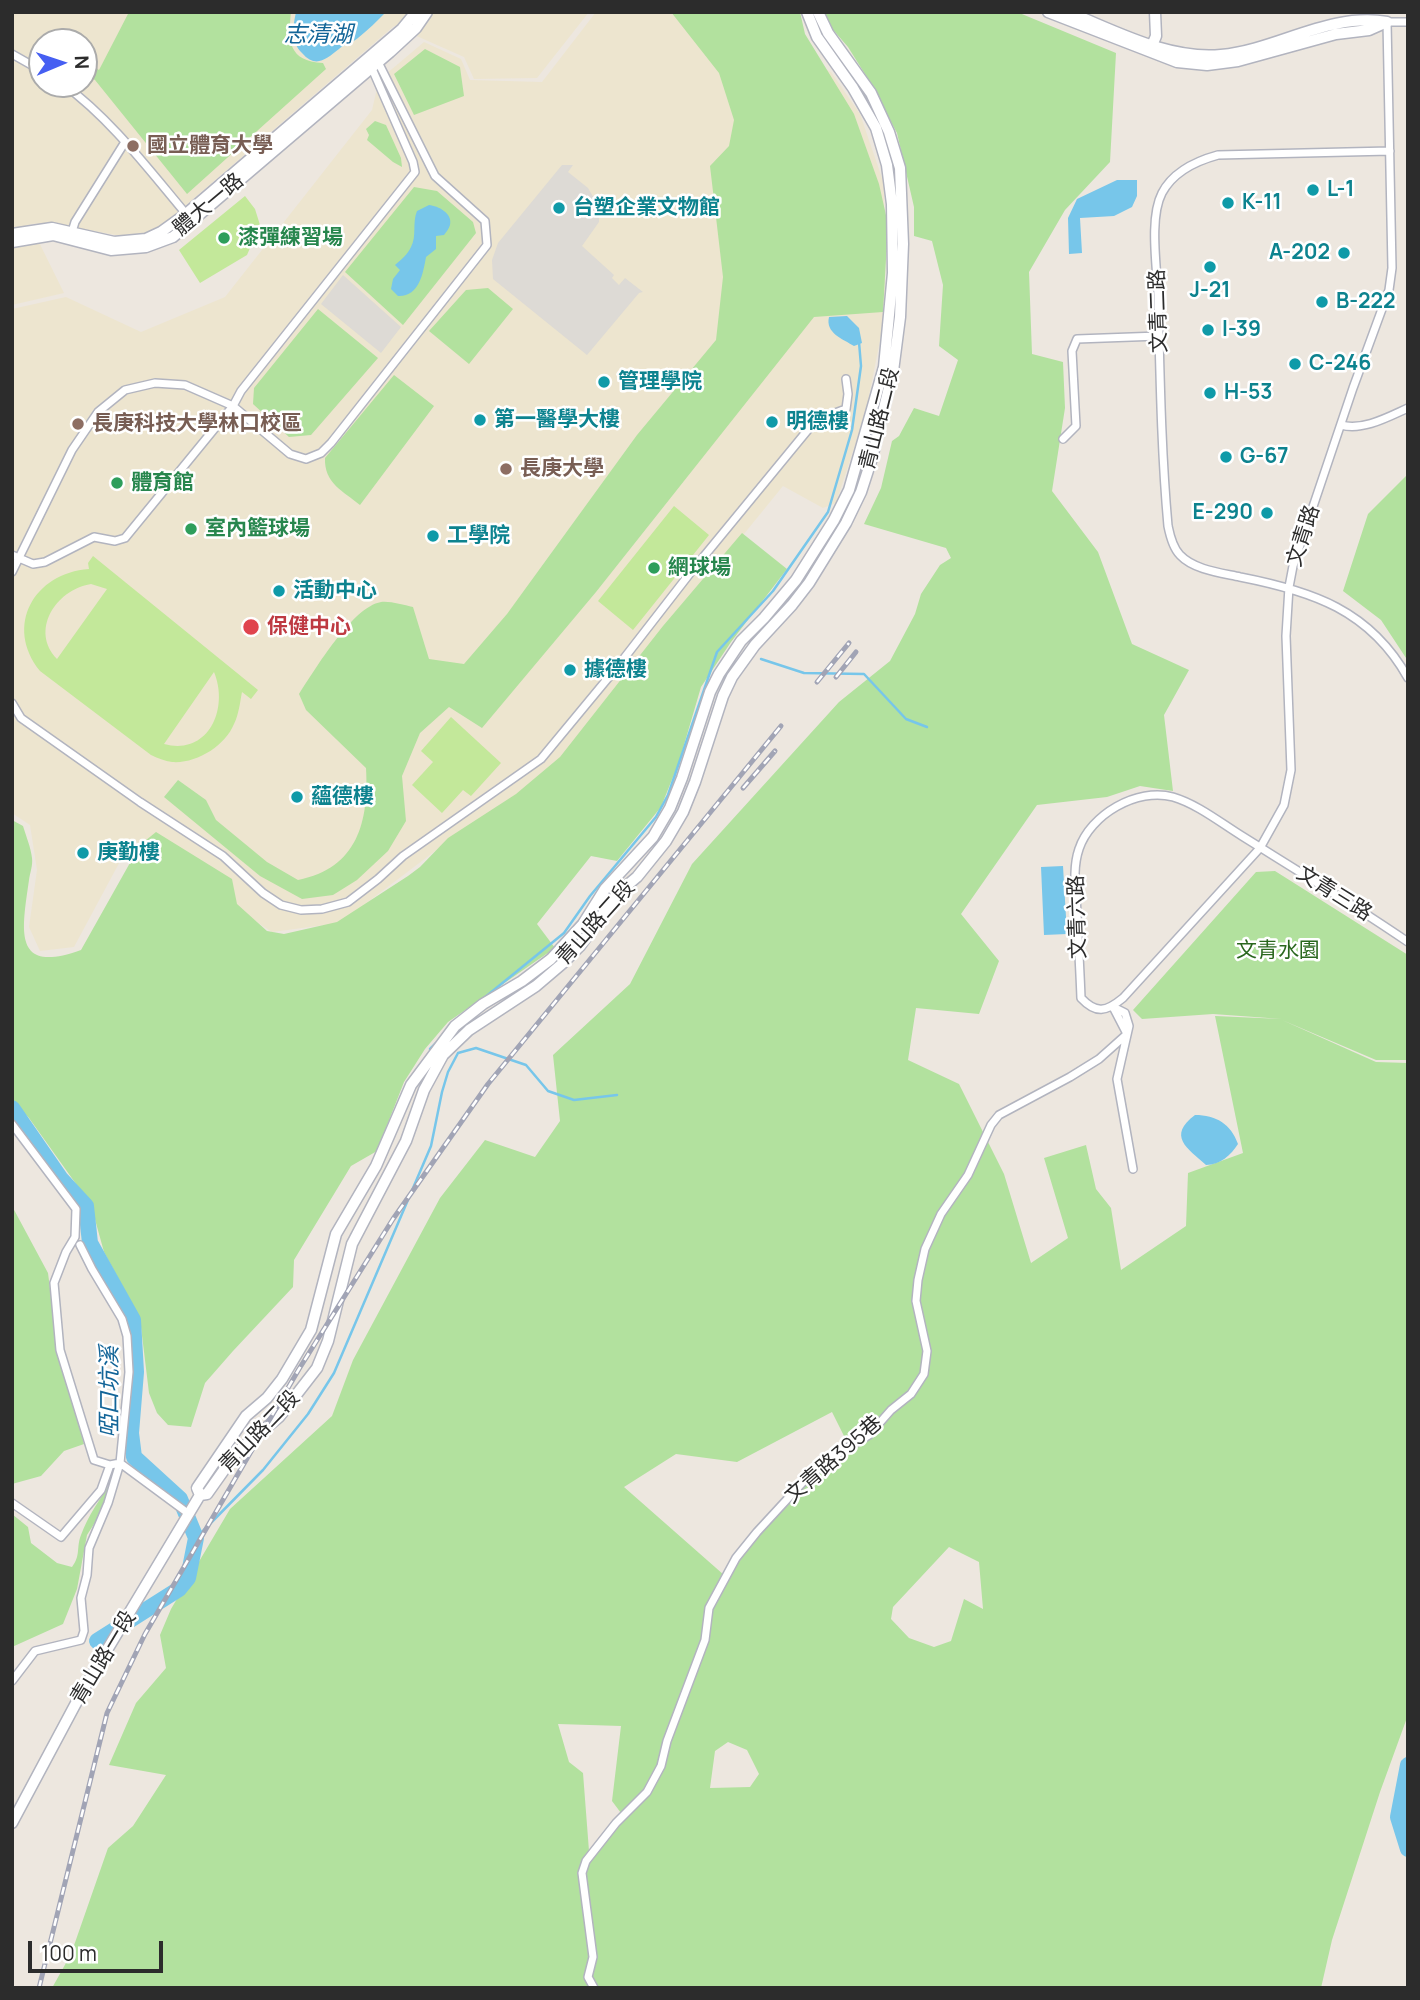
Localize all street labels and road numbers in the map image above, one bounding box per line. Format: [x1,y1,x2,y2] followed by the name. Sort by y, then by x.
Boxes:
[169,168,249,242] street label: 體大一路
[1145,269,1173,353] street label: 文青二路
[855,365,905,473] street label: 青山路二段
[1282,502,1326,570] street label: 文青路
[1292,861,1376,927] street label: 文青三路
[1064,875,1092,959] street label: 文青六路
[552,876,640,970] street label: 青山路二段
[214,1385,306,1479] street label: 青山路二段
[780,1411,888,1509] street label: 文青路395巷
[66,1607,142,1709] street label: 青山路一段

